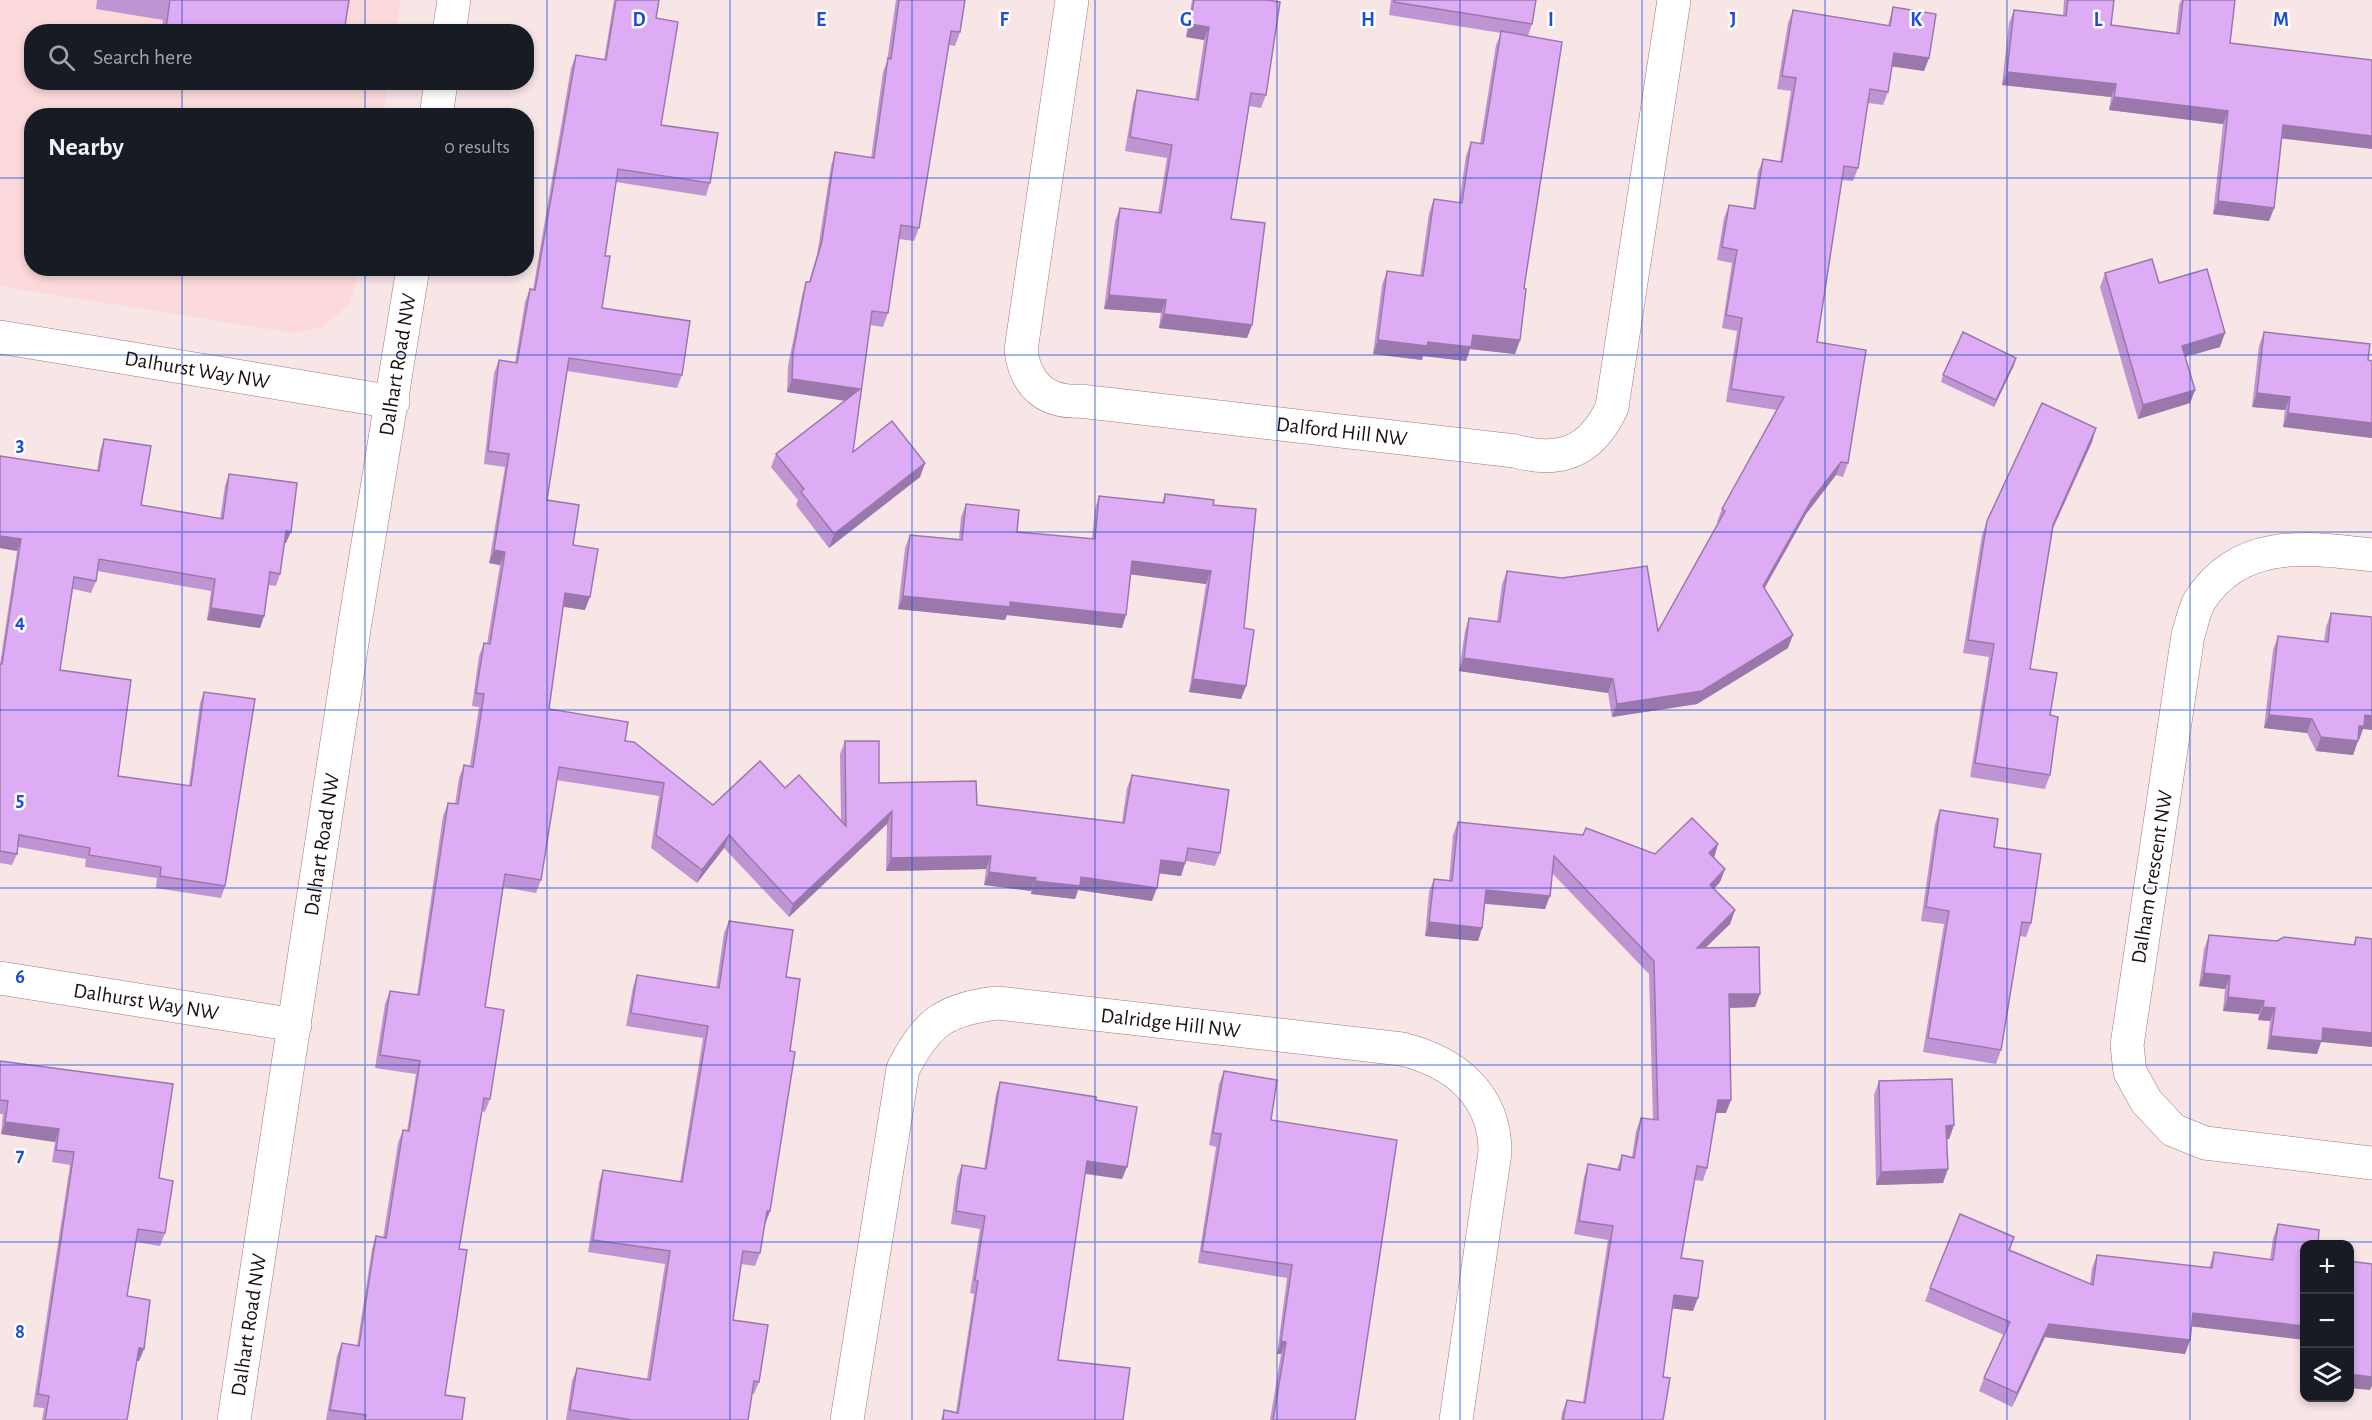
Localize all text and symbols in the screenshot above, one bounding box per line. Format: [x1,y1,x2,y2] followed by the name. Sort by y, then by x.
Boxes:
[632,10,646,30] text: D
[816,10,826,30] text: E
[999,10,1009,30] text: F
[1180,10,1192,30] text: G
[1361,10,1375,30] text: H
[1548,10,1554,30] text: I
[1730,10,1736,30] text: J
[1910,10,1922,30] text: K
[2094,10,2103,30] text: L
[2273,10,2289,30] text: M
[24,24,534,90] search box
[45,41,78,74] icon: search
[93,46,192,68] text: Search here
[48,134,124,160] text: Nearby
[444,137,510,157] text: 0 results
[375,292,419,437] street label: Dalhart Road NW
[123,347,272,392] street label: Dalhurst Way NW
[1275,413,1409,449] street label: Dalford Hill NW
[16,435,24,455] text: 3
[15,612,25,632] text: 4
[300,772,343,917] street label: Dalhart Road NW
[2128,789,2176,965] street label: Dalham Crescent NW
[16,790,24,810] text: 5
[15,967,25,987] text: 6
[72,979,221,1023] street label: Dalhurst Way NW
[1100,1004,1242,1041] street label: Dalridge Hill NW
[16,1145,25,1165] text: 7
[2300,1240,2354,1402] map controls
[2300,1240,2354,1294] button: +
[227,1252,270,1398] street label: Dalhart Road NW
[2300,1294,2354,1348] button: −
[15,1322,25,1342] text: 8
[2300,1348,2354,1402] button: layers

